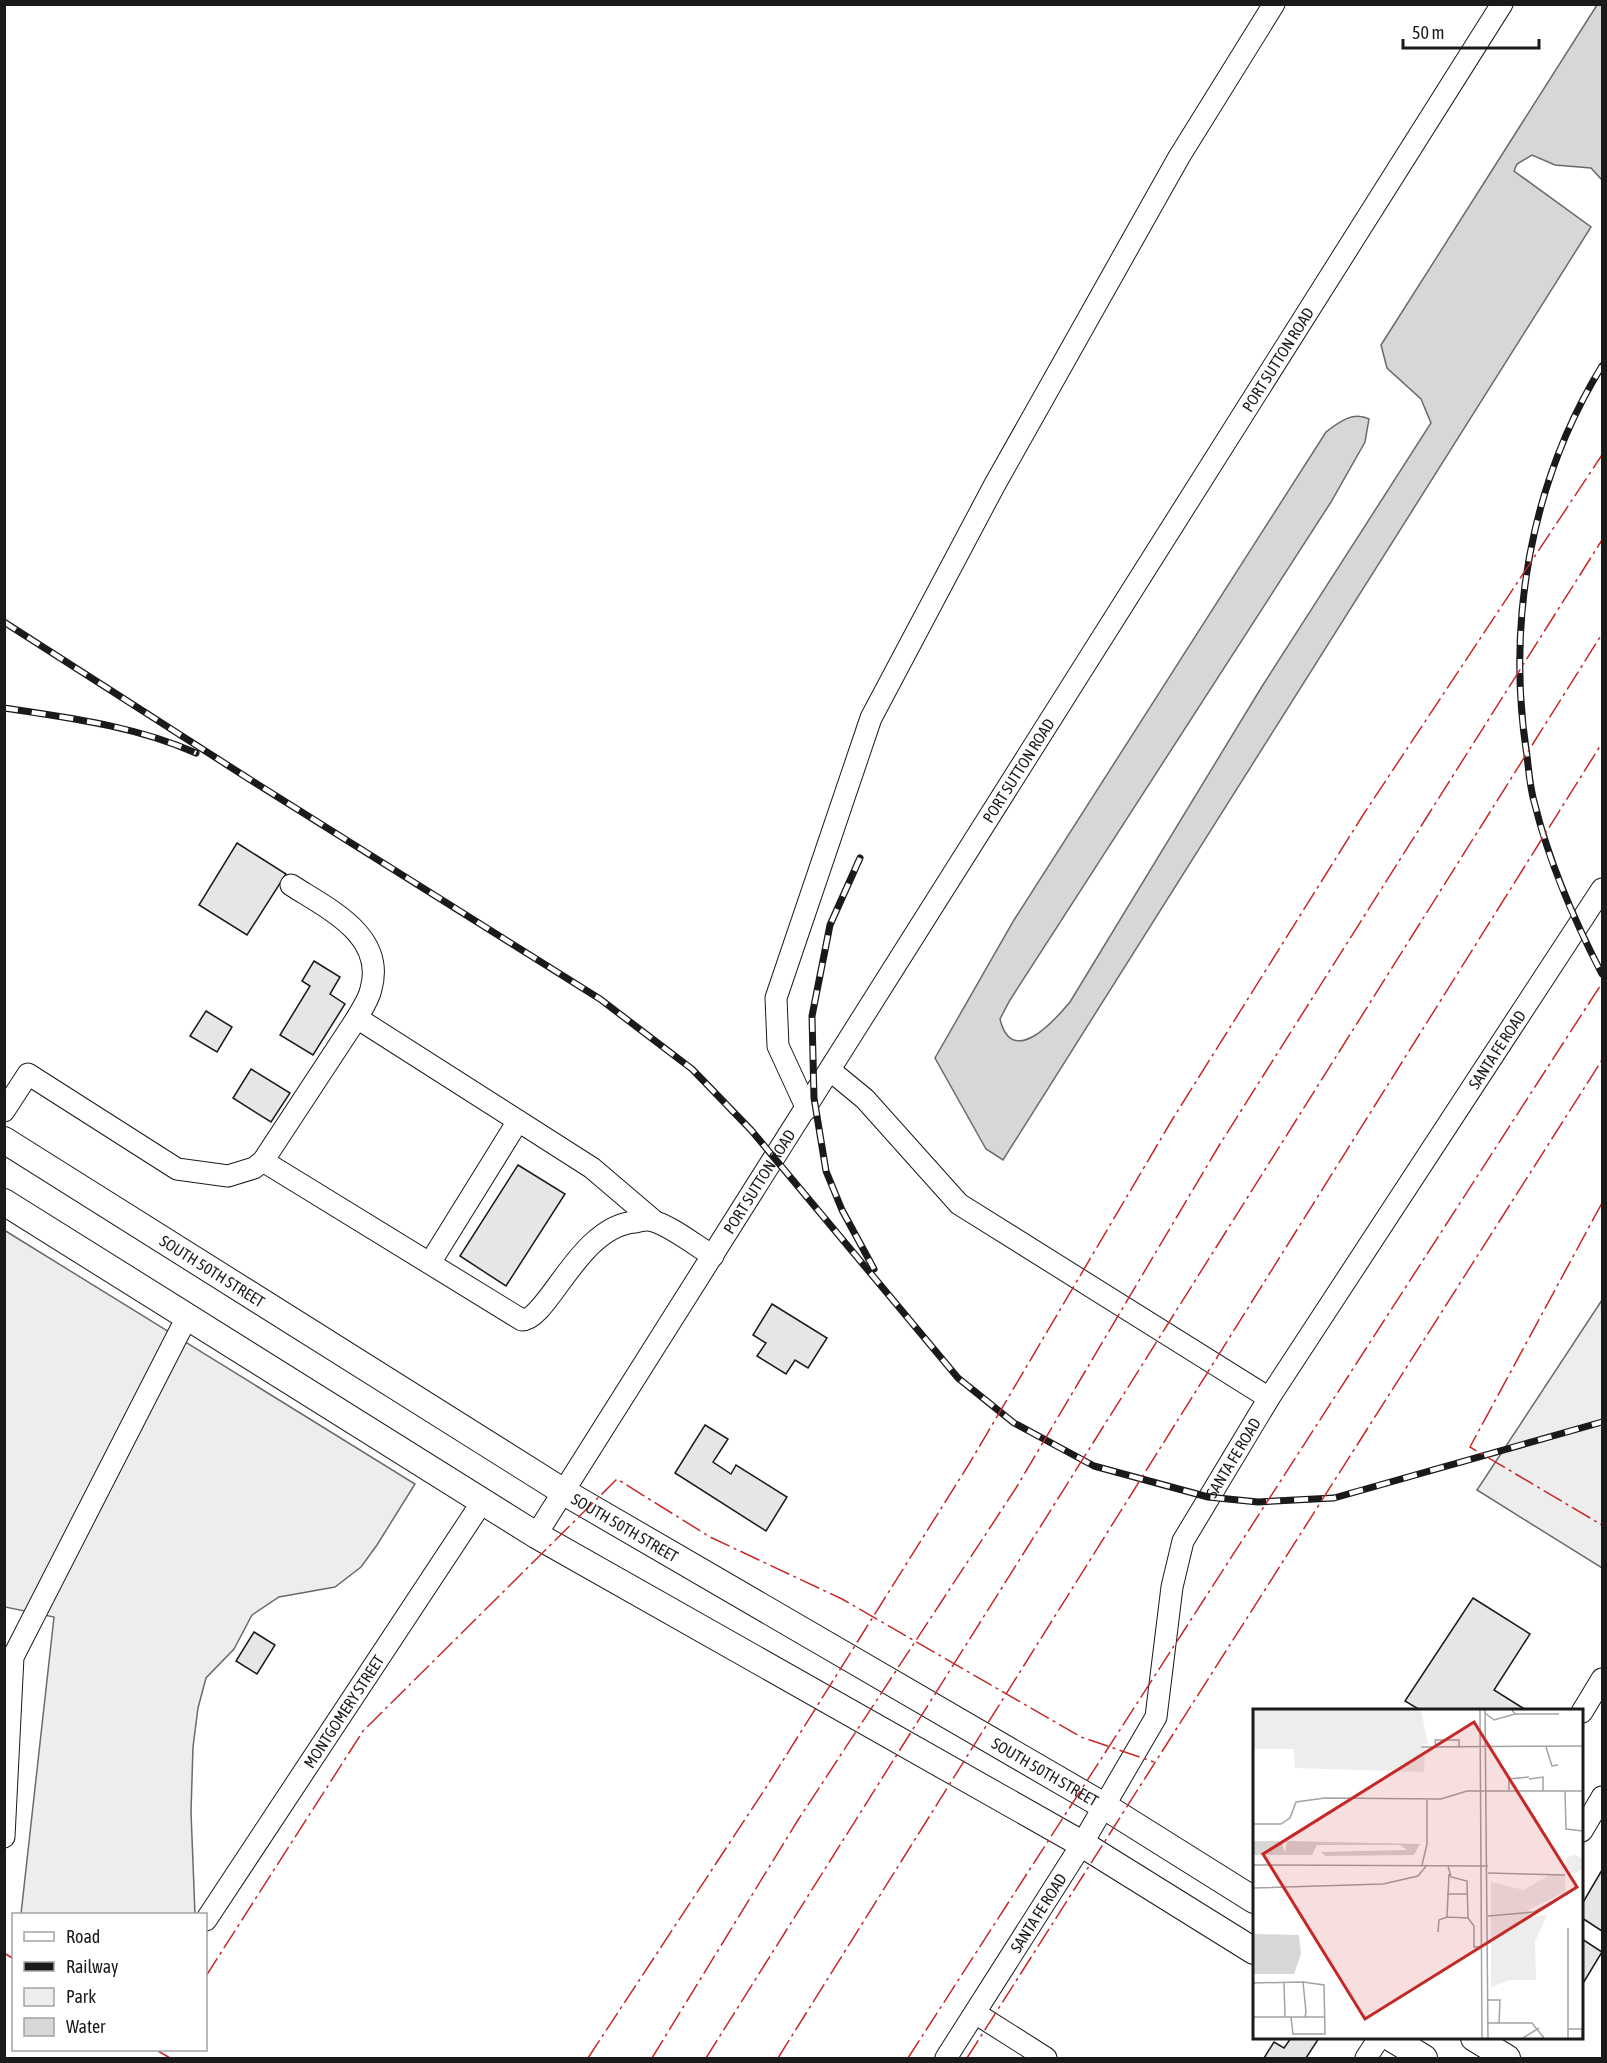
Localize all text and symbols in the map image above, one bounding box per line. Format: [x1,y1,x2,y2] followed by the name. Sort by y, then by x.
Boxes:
[1403,12,1540,50] scale bar
[1412,22,1444,43] text: 50 m
[1238,304,1317,415] street label: PORT SUTTON ROAD
[979,715,1058,826] street label: PORT SUTTON ROAD
[1465,1007,1529,1092] street label: SANTA FE ROAD
[720,1126,799,1237] street label: PORT SUTTON ROAD
[157,1231,268,1311] street label: SOUTH 50TH STREET
[1202,1415,1264,1501] street label: SANTA FE ROAD
[569,1489,681,1565] street label: SOUTH 50TH STREET
[300,1652,387,1771] street label: MONTGOMERY STREET
[1253,1709,1583,2039] inset map
[989,1734,1102,1810] street label: SOUTH 50TH STREET
[1007,1870,1070,1956] street label: SANTA FE ROAD
[12,1913,207,2051] legend
[66,1926,100,1947] text: Road
[66,1956,118,1977] text: Railway
[66,1986,96,2007] text: Park
[66,2016,106,2037] text: Water

